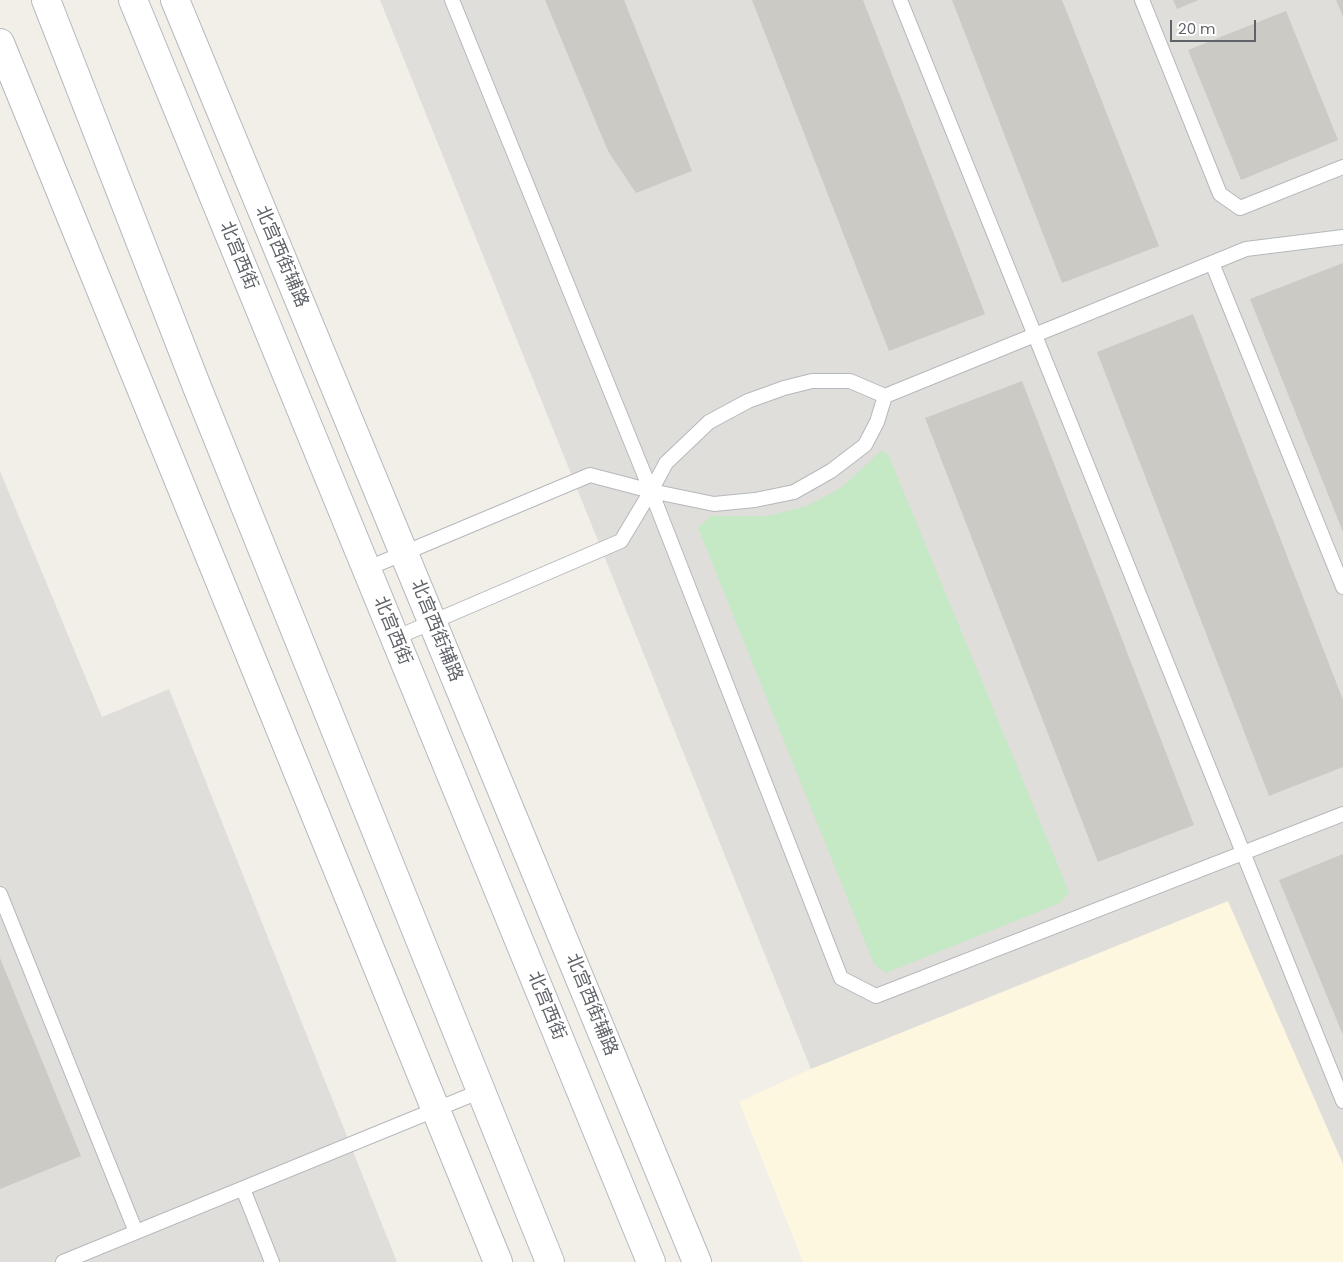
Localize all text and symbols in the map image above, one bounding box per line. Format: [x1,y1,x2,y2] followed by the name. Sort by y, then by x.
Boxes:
[1173,10,1259,42] scale bar
[1178,18,1216,39] text: 20 m
[250,203,312,311] street label: 北宫西街辅路
[215,219,261,293] street label: 北宫西街
[406,577,466,685] street label: 北宫西街辅路
[369,594,415,668] street label: 北宫西街
[561,951,621,1059] street label: 北宫西街辅路
[523,969,569,1043] street label: 北宫西街

